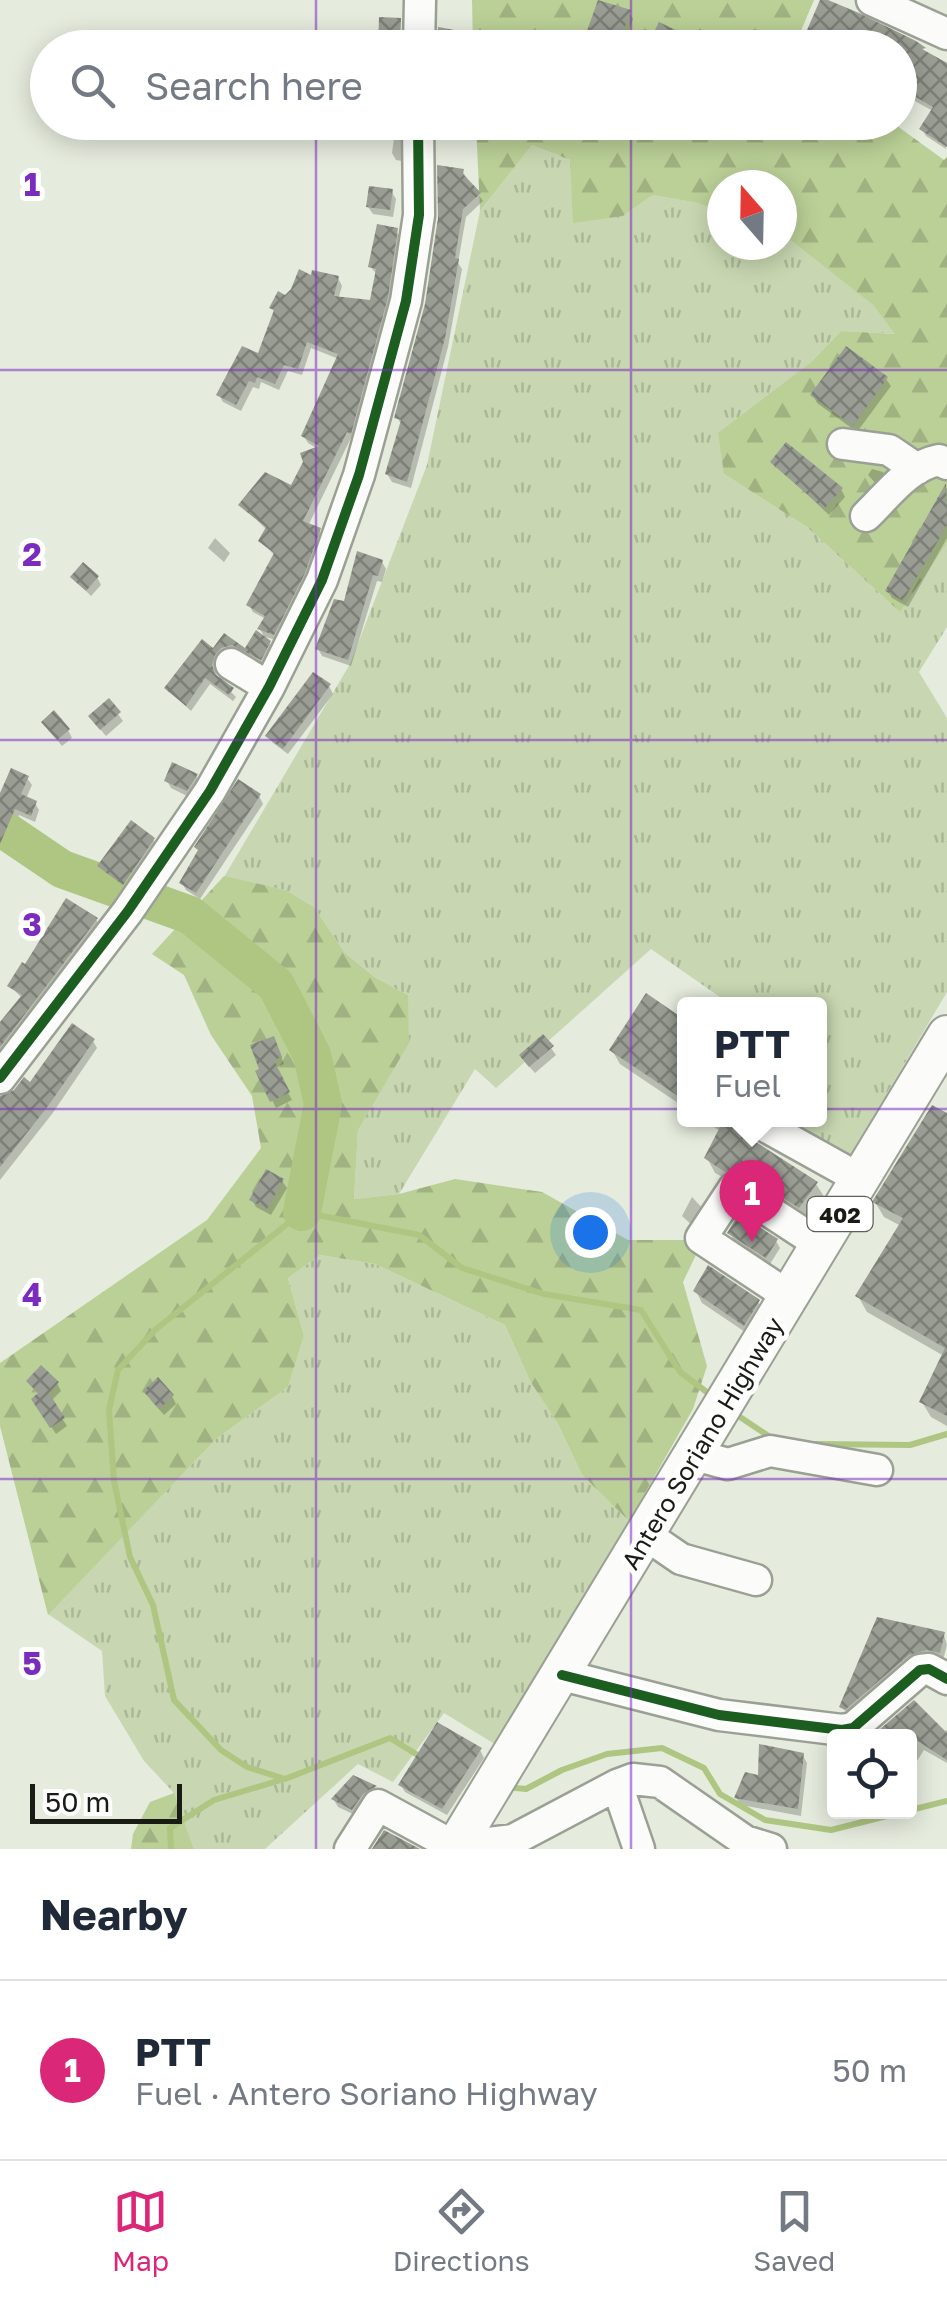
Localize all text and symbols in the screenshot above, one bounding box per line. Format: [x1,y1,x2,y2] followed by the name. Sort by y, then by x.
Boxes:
[30,30,917,140] search box
[65,58,120,113] icon: search
[145,63,363,108] text: Search here
[24,165,40,203] text: 1
[707,170,797,260] north arrow
[22,535,42,573] text: 2
[22,905,42,943] text: 3
[677,997,827,1127] popup
[714,1021,790,1066] text: PTT
[714,1066,781,1104] text: Fuel
[720,1160,784,1242] pin: 1
[808,1197,872,1231] road number: 402
[565,1207,616,1258] your location
[22,1275,42,1313] text: 4
[614,1311,790,1575] street label: Antero Soriano Highway
[22,1644,42,1682] text: 5
[827,1729,917,1819] map controls
[827,1729,917,1819] button: locate
[30,1779,182,1824] scale bar
[45,1785,110,1818] text: 50 m
[40,1889,188,1939] text: Nearby
[135,2029,211,2074] text: PTT
[64,2051,81,2089] text: 1
[832,2051,907,2089] text: 50 m
[135,2074,598,2112] text: Fuel · Antero Soriano Highway
[112,2184,169,2277] tab: Map
[393,2184,530,2277] tab: Directions
[753,2184,835,2277] tab: Saved

